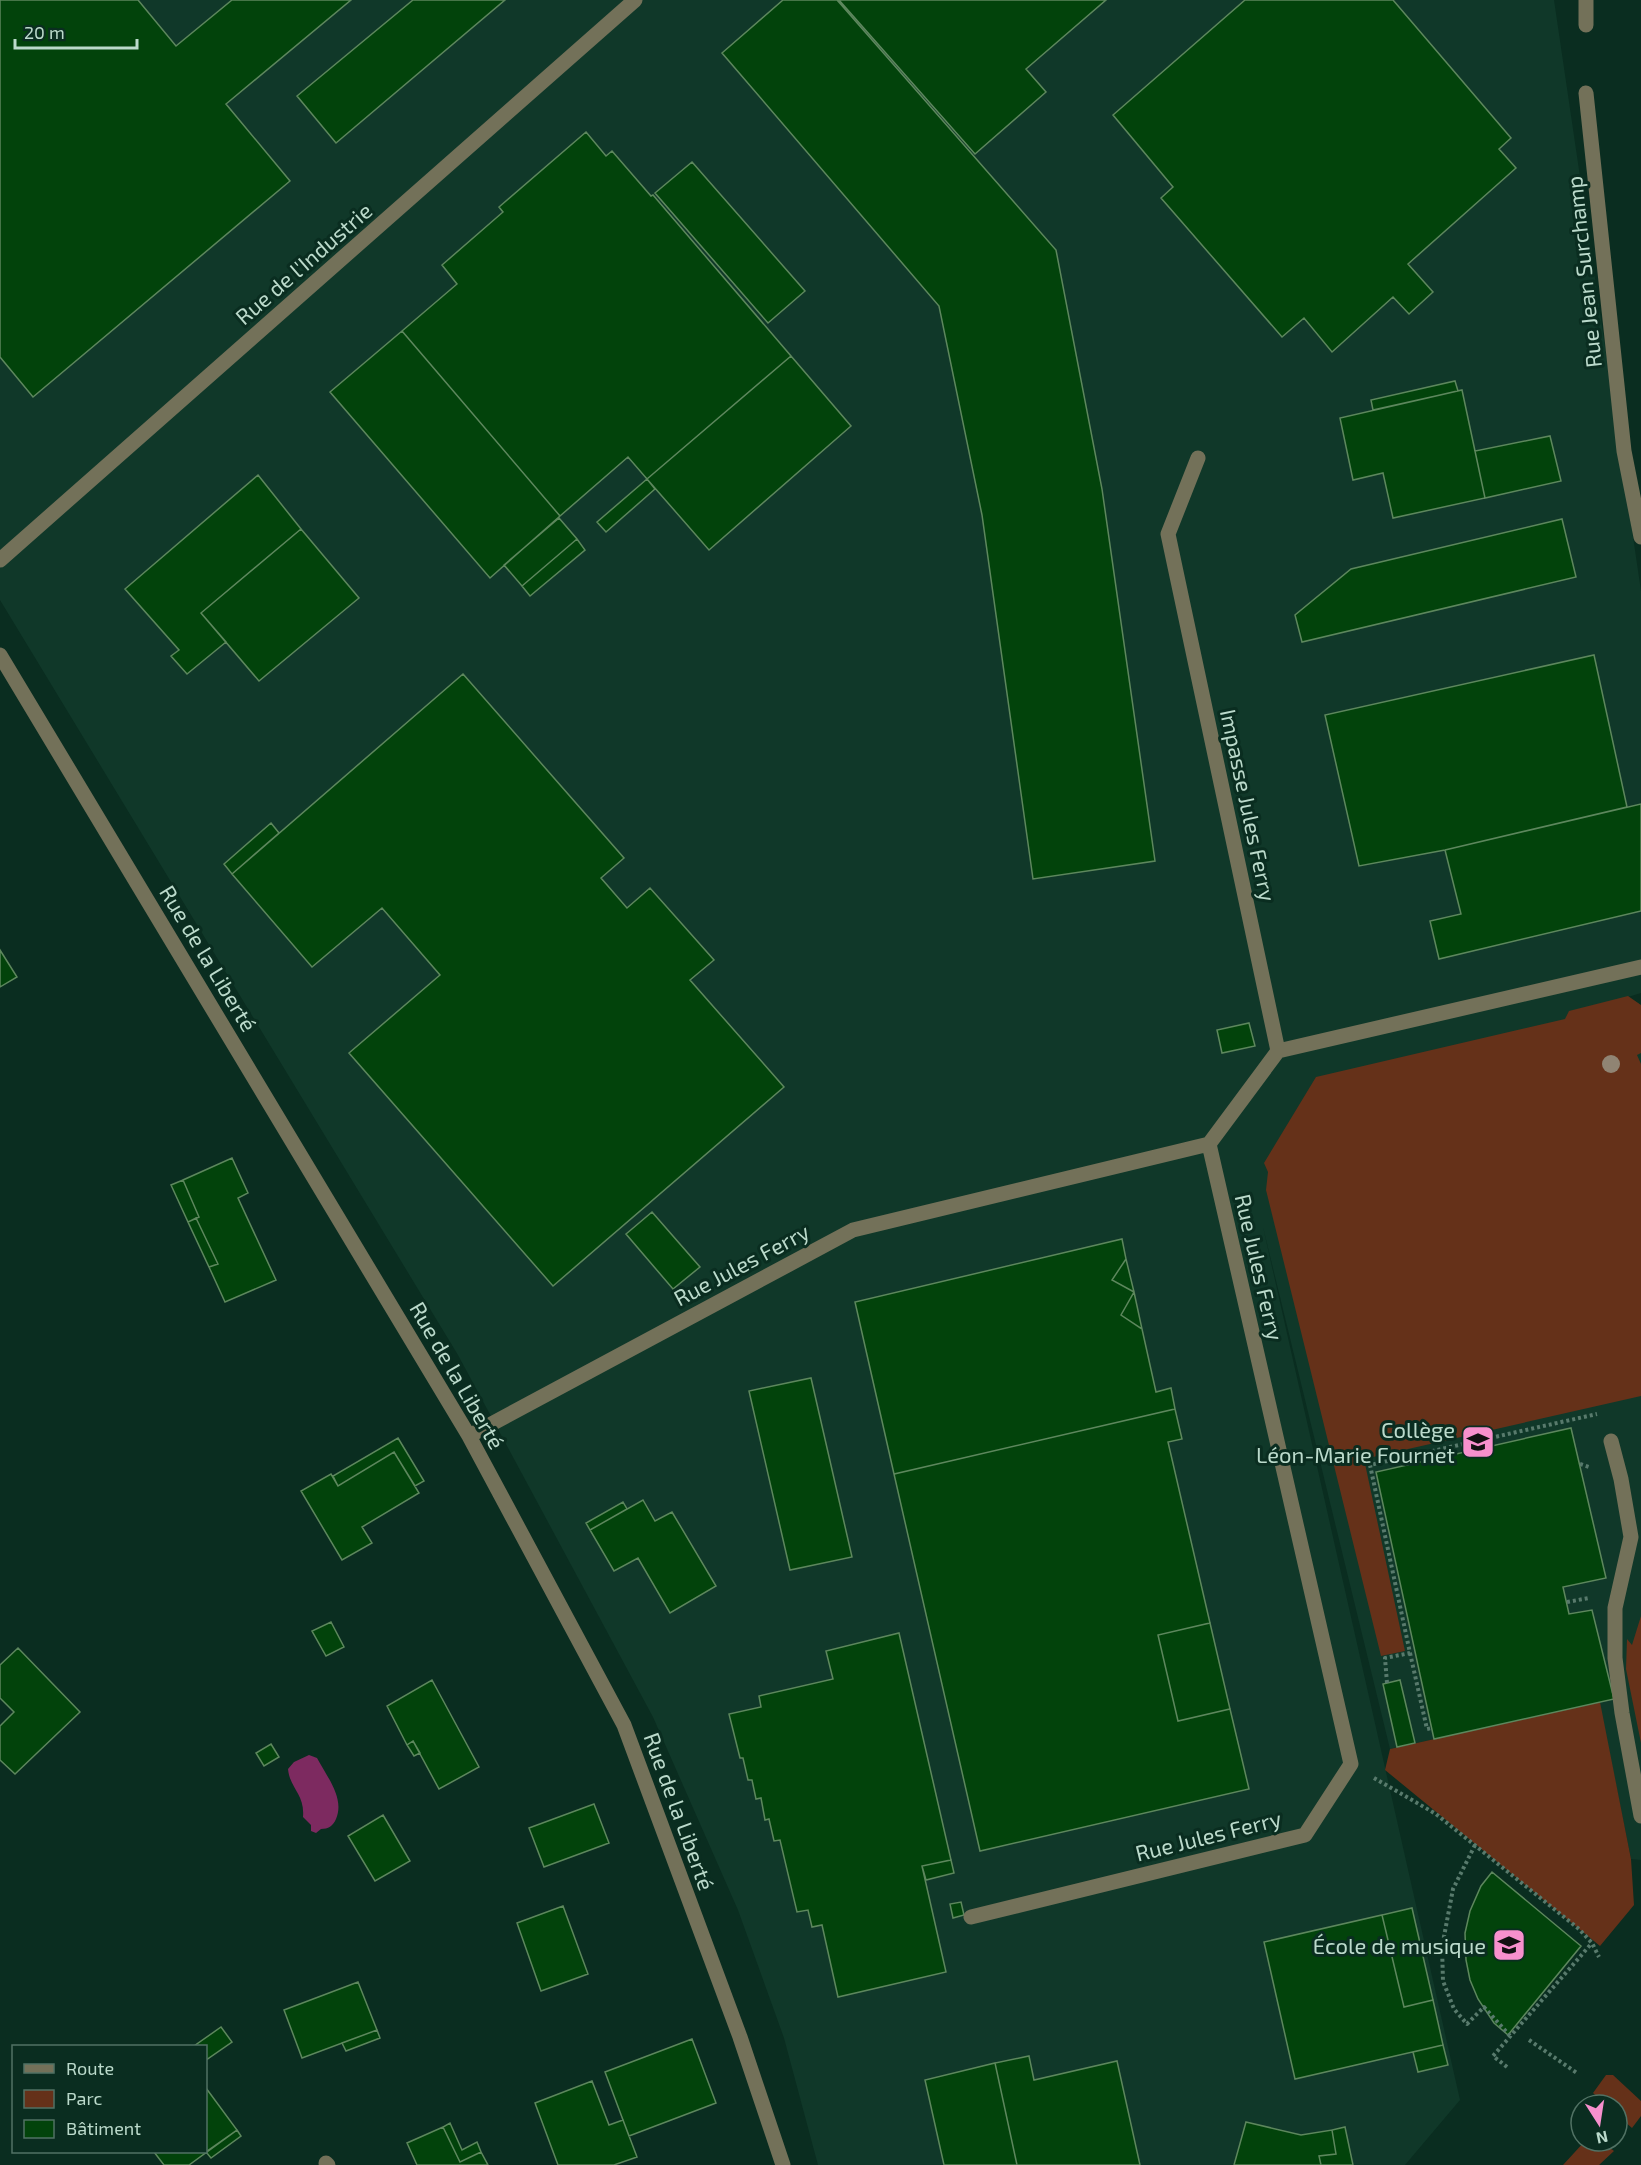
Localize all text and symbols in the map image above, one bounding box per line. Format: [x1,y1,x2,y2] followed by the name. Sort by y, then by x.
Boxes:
[15,12,136,50] scale bar
[24,21,65,43] text: 20 m
[1560,175,1606,369] street label: Rue Jean Surchamp
[229,197,377,329] street label: Rue de l'Industrie
[1216,707,1282,904] street label: Impasse Jules Ferry
[155,880,263,1036] street label: Rue de la Liberté
[1231,1191,1290,1343] street label: Rue Jules Ferry
[669,1217,813,1311] street label: Rue Jules Ferry
[405,1297,511,1453] street label: Rue de la Liberté
[1256,1416,1455,1467] place label: Collège Léon-Marie Fournet
[1460,1424,1496,1460] school or university icon: Collège Léon-Marie Fournet
[639,1729,721,1893] street label: Rue de la Liberté
[1132,1804,1284,1866] street label: Rue Jules Ferry
[1491,1927,1527,1963] school or university icon: École de musique
[1313,1932,1486,1958] place label: École de musique
[12,2045,207,2153] legend
[66,2057,114,2079] text: Route
[66,2087,102,2109] text: Parc
[1569,2093,1629,2153] north arrow
[66,2117,141,2139] text: Bâtiment
[1595,2128,1610,2149] text: N

